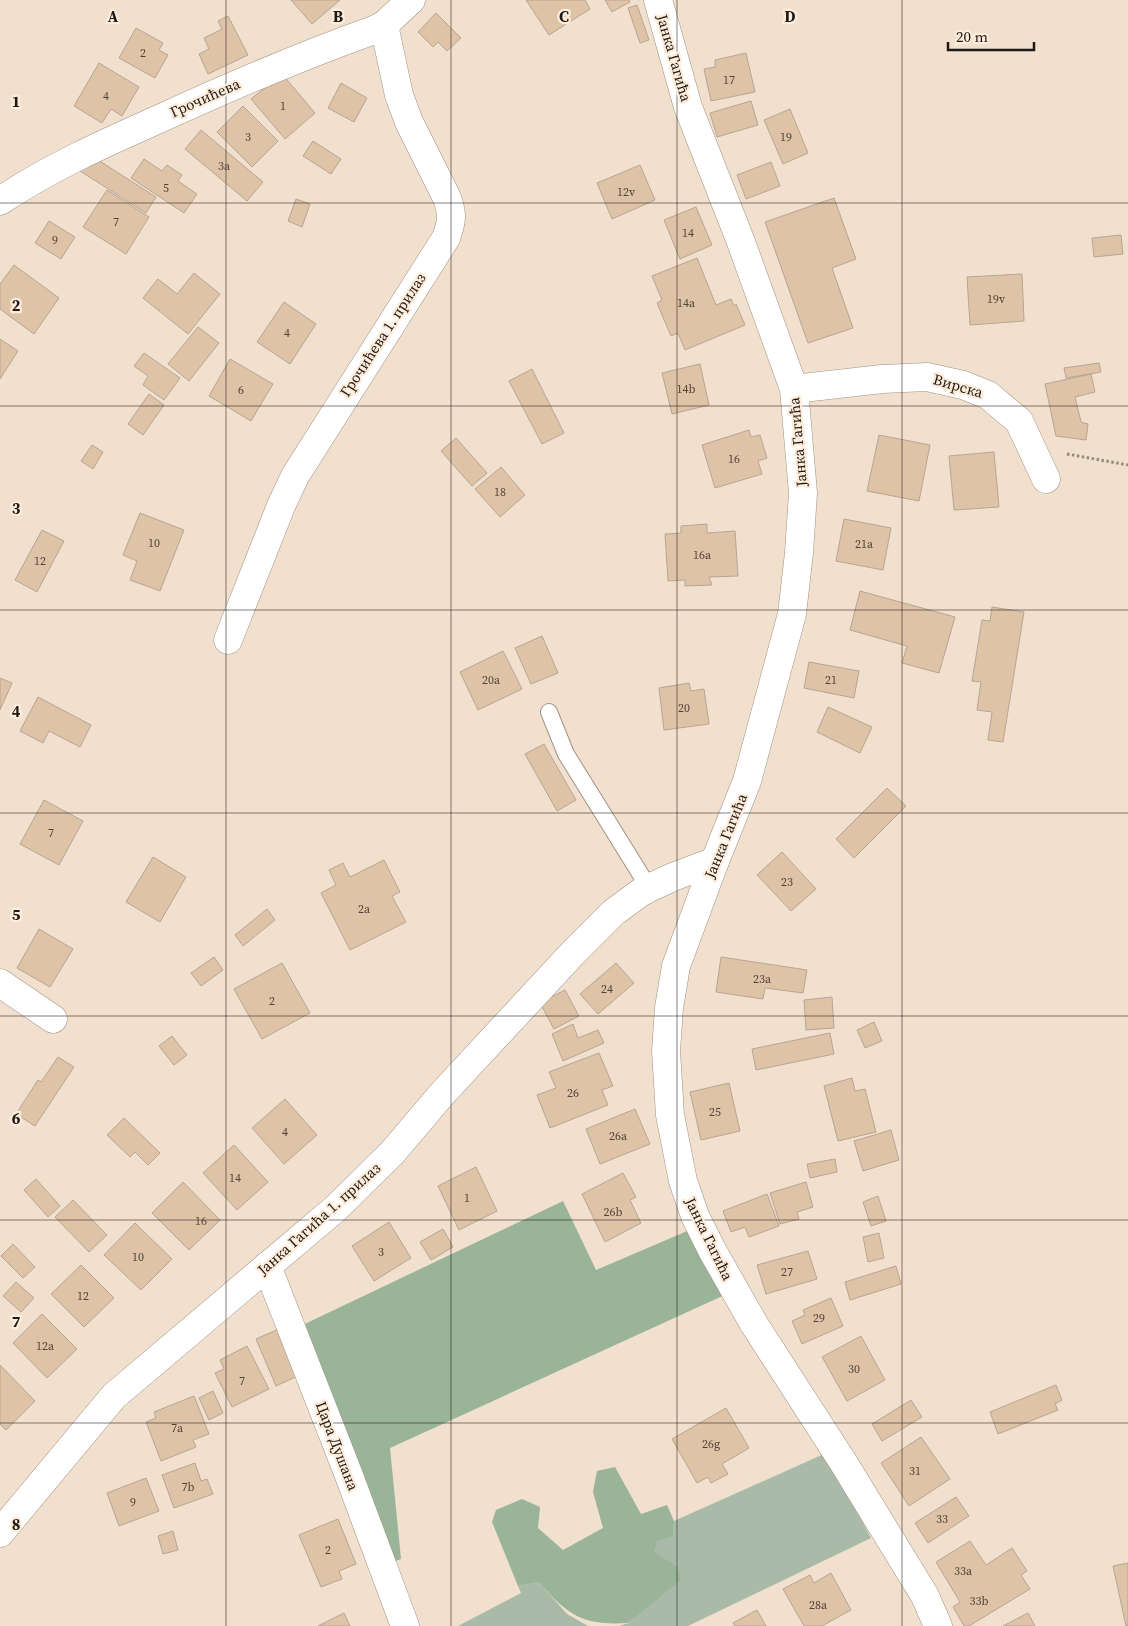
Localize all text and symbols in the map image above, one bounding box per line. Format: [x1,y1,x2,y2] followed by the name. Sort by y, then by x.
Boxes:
[108,5,119,27] text: A
[333,5,344,27] text: B
[559,5,569,27] text: C
[784,5,796,27] text: D
[652,11,697,104] street label: Јанка Гагића
[948,20,1034,52] scale bar
[956,26,988,47] text: 20 m
[140,45,146,61] house number: 2
[723,72,735,88] house number: 17
[166,73,244,122] street label: Грочићева
[103,88,109,104] house number: 4
[12,90,20,112] text: 1
[280,98,286,114] house number: 1
[245,129,251,145] house number: 3
[780,129,792,145] house number: 19
[218,158,231,174] house number: 3a
[163,180,169,196] house number: 5
[617,184,635,200] house number: 12v
[113,214,119,230] house number: 7
[682,225,694,241] house number: 14
[52,232,58,248] house number: 9
[335,269,431,401] street label: Грочићева 1. прилаз
[987,291,1005,307] house number: 19v
[12,294,21,316] text: 2
[677,295,696,311] house number: 14a
[284,325,290,341] house number: 4
[931,368,986,403] street label: Вирска
[677,381,696,397] house number: 14b
[238,382,244,398] house number: 6
[783,396,812,489] street label: Јанка Гагића
[728,451,740,467] house number: 16
[494,484,506,500] house number: 18
[12,497,21,519] text: 3
[148,535,160,551] house number: 10
[855,536,874,552] house number: 21a
[693,547,712,563] house number: 16a
[34,553,46,569] house number: 12
[482,672,501,688] house number: 20a
[825,672,837,688] house number: 21
[12,700,21,722] text: 4
[678,700,690,716] house number: 20
[699,790,752,882] street label: Јанка Гагића
[48,825,54,841] house number: 7
[781,874,793,890] house number: 23
[358,901,371,917] house number: 2a
[12,903,21,925] text: 5
[753,971,772,987] house number: 23a
[601,981,613,997] house number: 24
[269,993,275,1009] house number: 2
[567,1085,579,1101] house number: 26
[709,1104,721,1120] house number: 25
[12,1107,21,1129] text: 6
[282,1124,288,1140] house number: 4
[609,1128,628,1144] house number: 26a
[252,1158,385,1280] street label: Јанка Гагића 1. прилаз
[229,1170,241,1186] house number: 14
[464,1190,470,1206] house number: 1
[680,1193,739,1284] street label: Јанка Гагића
[604,1204,623,1220] house number: 26b
[195,1213,207,1229] house number: 16
[378,1244,384,1260] house number: 3
[132,1249,144,1265] house number: 10
[781,1264,793,1280] house number: 27
[77,1288,89,1304] house number: 12
[12,1310,21,1332] text: 7
[813,1310,825,1326] house number: 29
[36,1338,55,1354] house number: 12a
[848,1361,860,1377] house number: 30
[239,1373,245,1389] house number: 7
[311,1398,364,1494] street label: Цара Душана
[171,1420,184,1436] house number: 7a
[702,1436,720,1452] house number: 26g
[909,1463,921,1479] house number: 31
[182,1479,195,1495] house number: 7b
[130,1494,136,1510] house number: 9
[936,1511,948,1527] house number: 33
[12,1513,20,1535] text: 8
[325,1542,331,1558] house number: 2
[954,1563,973,1579] house number: 33a
[970,1593,989,1609] house number: 33b
[809,1597,828,1613] house number: 28a

